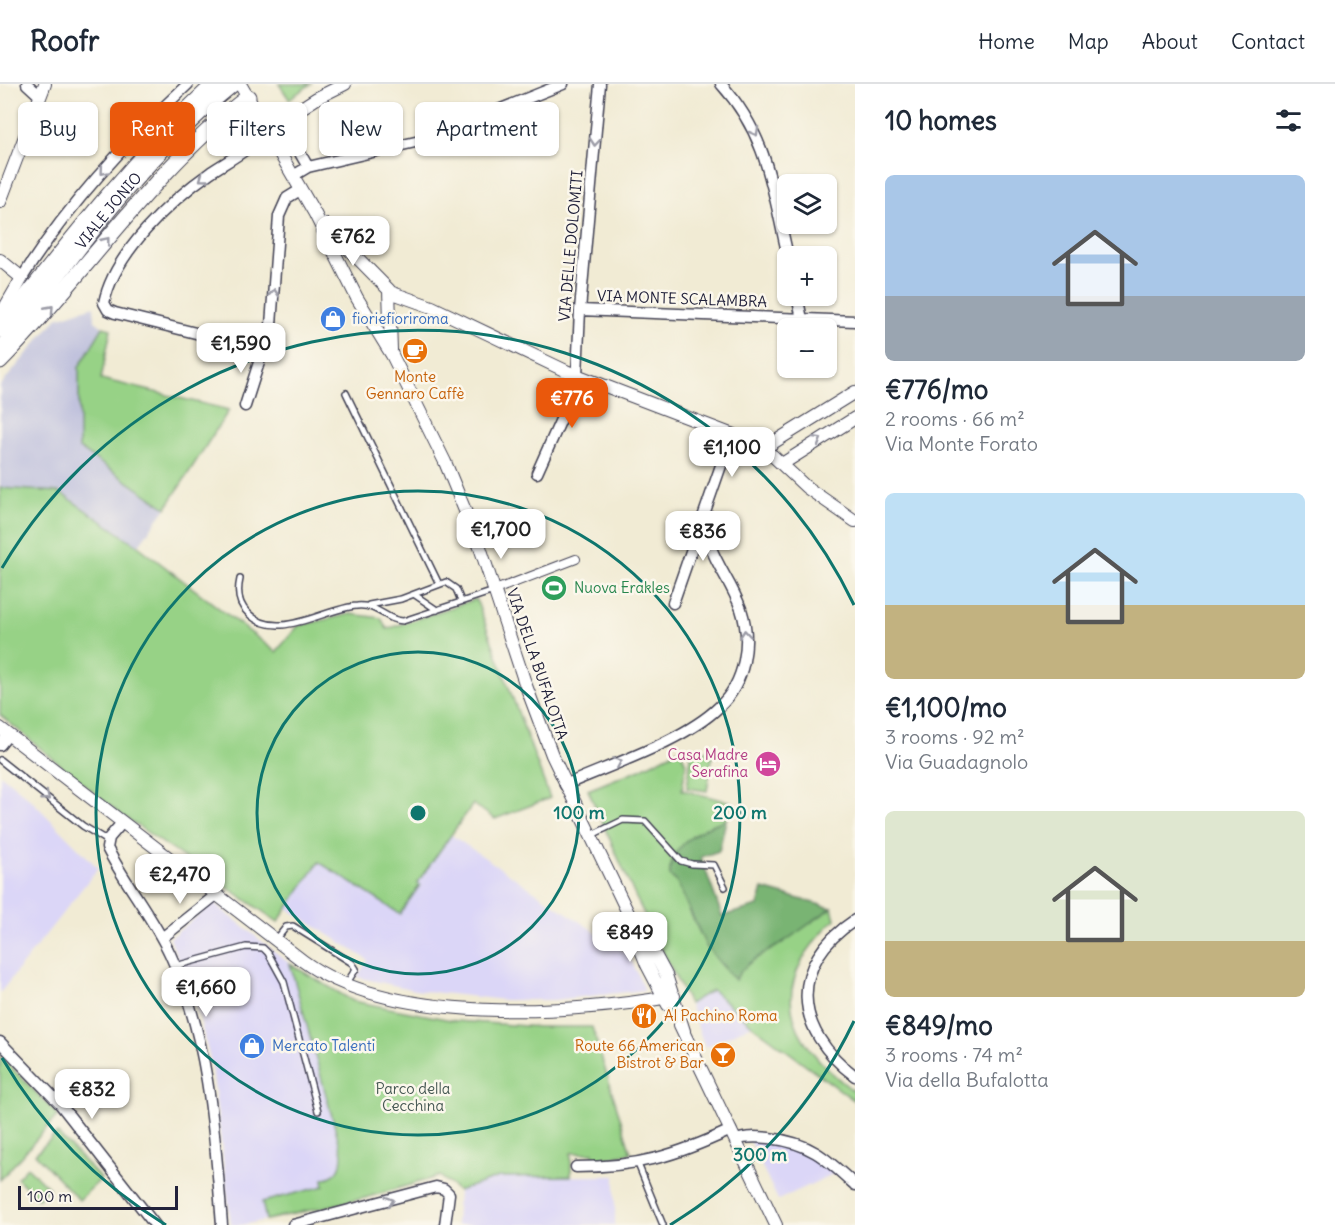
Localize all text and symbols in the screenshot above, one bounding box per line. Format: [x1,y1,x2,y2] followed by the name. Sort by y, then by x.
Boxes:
[30,23,99,59] text: Roofr
[978,28,1035,55] text: Home
[1068,28,1109,55] text: Map
[1142,28,1198,55] text: About
[1231,28,1305,55] text: Contact
[18,102,98,156] chip: Buy
[110,102,195,156] chip: Rent
[207,102,307,156] chip: Filters
[319,102,403,156] chip: New
[415,102,559,156] chip: Apartment
[885,104,997,137] text: 10 homes
[1272,104,1305,137] icon: filters
[748,126,759,136] one-way arrow
[589,138,602,147] one-way arrow
[100,164,111,175] one-way arrow
[71,168,146,253] street label: VIALE JONIO
[554,170,587,322] street label: VIA DELLE DOLOMITI
[199,171,210,182] one-way arrow
[777,174,837,378] map controls
[777,174,837,234] button: layers
[1041,214,1149,322] icon: home
[317,216,389,267] pin: €762
[331,223,375,248] text: €762
[99,237,110,248] one-way arrow
[777,246,837,306] button: +
[597,286,768,311] street label: VIA MONTE SCALAMBRA
[267,288,280,297] one-way arrow
[318,304,348,334] shop icon: fioriefioriroma
[43,305,54,315] one-way arrow
[352,309,449,328] place label: fioriefioriroma
[777,318,837,378] button: −
[192,323,290,374] pin: €1,590
[211,330,271,355] text: €1,590
[400,336,430,366] cafe icon: Monte Gennaro Caffè
[366,367,464,403] place label: Monte Gennaro Caffè
[885,373,988,406] text: €776/mo
[536,378,608,429] pin: €776
[550,385,594,410] text: €776
[885,406,1025,431] text: 2 rooms · 66 m²
[683,427,781,478] pin: €1,100
[885,431,1038,456] text: Via Monte Forato
[703,434,761,459] text: €1,100
[812,436,822,448] one-way arrow
[452,509,550,560] pin: €1,700
[667,511,739,562] pin: €836
[471,516,531,541] text: €1,700
[679,518,727,543] text: €836
[1041,532,1149,640] icon: home
[539,573,569,603] sports icon: Nuova Erakles
[574,578,670,597] place label: Nuova Erakles
[503,586,572,742] street label: VIA DELLA BUFALOTTA
[739,630,752,639] one-way arrow
[885,691,1007,724] text: €1,100/mo
[885,724,1024,749] text: 3 rooms · 92 m²
[668,745,748,781] place label: Casa Madre Serafina
[753,749,783,779] hotel icon: Casa Madre Serafina
[885,749,1028,774] text: Via Guadagnolo
[612,757,623,769] one-way arrow
[39,789,50,800] one-way arrow
[554,801,605,824] text: 100 m
[713,801,767,824] text: 200 m
[408,803,428,823] centre of rings
[1041,850,1149,958] icon: home
[131,854,229,905] pin: €2,470
[149,861,211,886] text: €2,470
[594,912,666,963] pin: €849
[606,919,654,944] text: €849
[157,967,255,1018] pin: €1,660
[175,974,237,999] text: €1,660
[629,1001,659,1031] restaurant icon: Al Pachino Roma
[664,1006,778,1025] place label: Al Pachino Roma
[885,1009,993,1042] text: €849/mo
[237,1031,267,1061] shop icon: Mercato Talenti
[272,1036,375,1055] place label: Mercato Talenti
[575,1036,704,1072] place label: Route 66 American Bistrot & Bar
[708,1040,738,1070] bar icon: Route 66 American Bistrot & Bar
[885,1042,1023,1067] text: 3 rooms · 74 m²
[885,1067,1049,1092] text: Via della Bufalotta
[56,1069,128,1120] pin: €832
[69,1076,115,1101] text: €832
[376,1079,451,1115] park label: Parco della Cecchina
[733,1143,787,1166] text: 300 m
[18,1183,178,1210] scale bar
[27,1186,72,1206] text: 100 m
[384,1196,395,1208] one-way arrow

